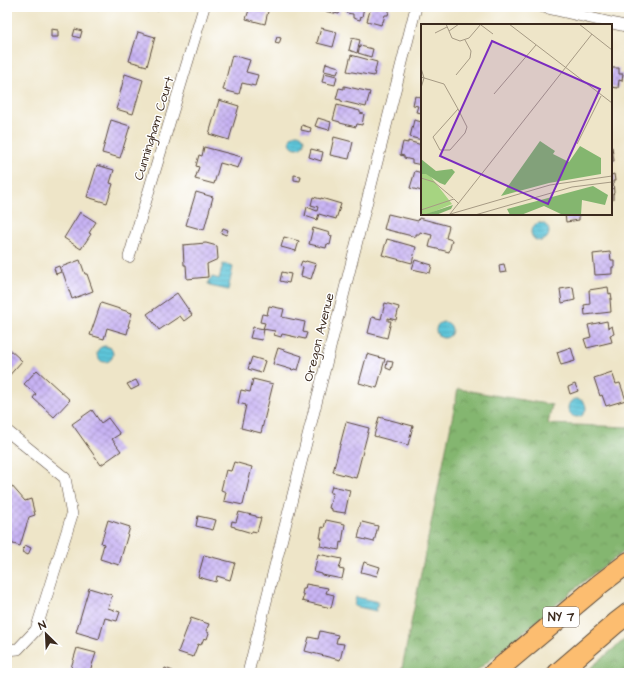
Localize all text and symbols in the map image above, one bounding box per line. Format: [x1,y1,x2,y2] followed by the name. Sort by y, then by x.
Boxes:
[421,24,612,215] inset map
[130,73,180,183] street label: Cunningham Court
[299,291,340,384] street label: Oregon Avenue
[543,607,579,627] road number: NY 7
[26,614,66,654] north arrow
[36,617,48,634] text: N

